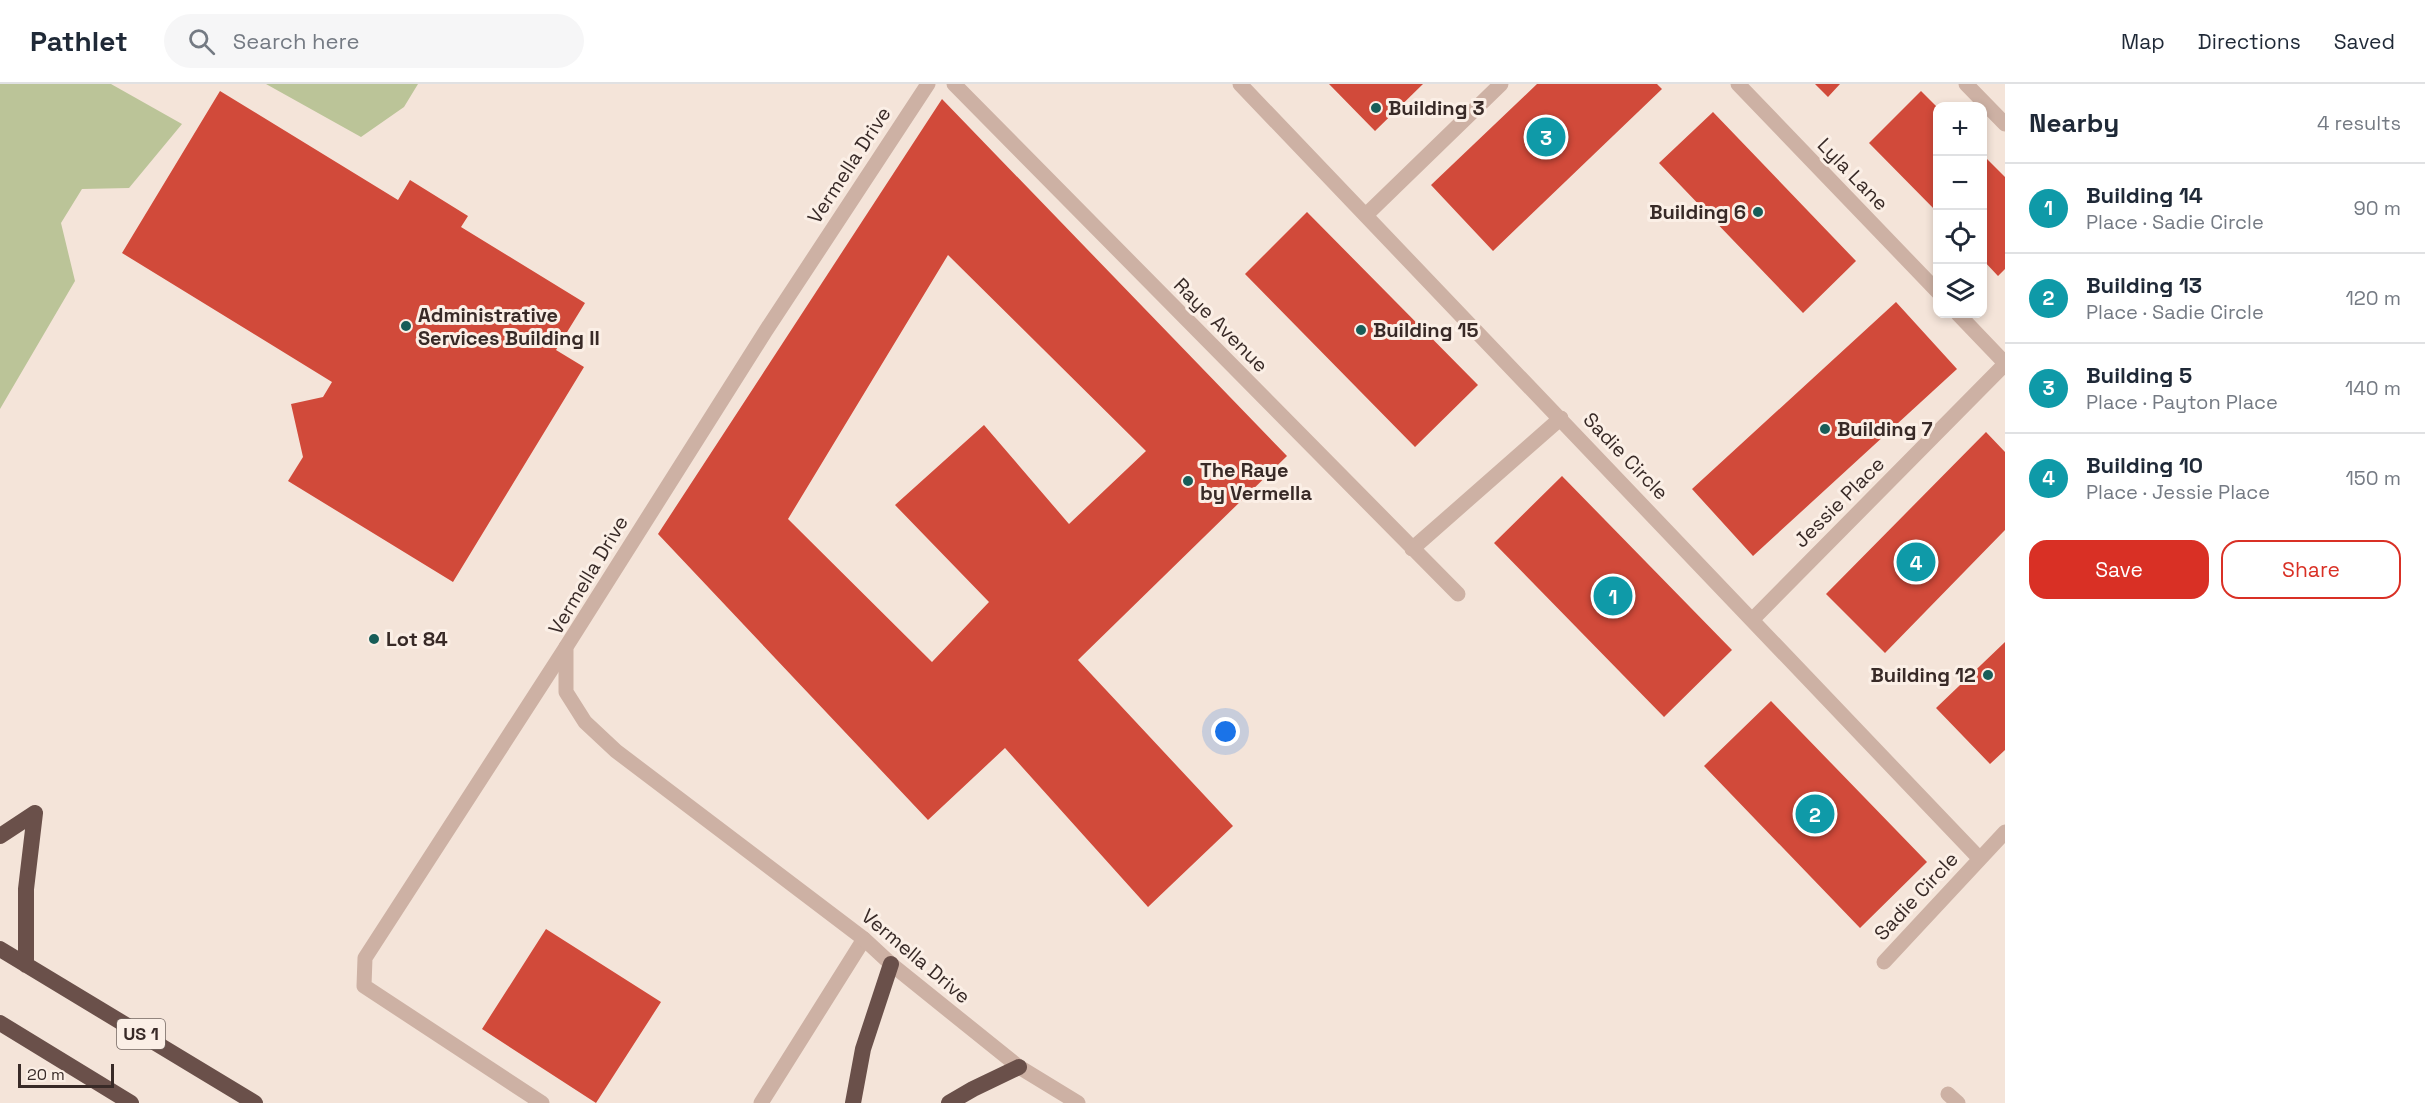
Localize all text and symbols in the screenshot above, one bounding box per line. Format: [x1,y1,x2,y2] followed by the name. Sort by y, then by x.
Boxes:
[164,14,584,68] search box
[30,23,128,59] text: Pathlet
[185,25,218,58] icon: search
[233,27,360,55] text: Search here
[2121,28,2165,55] text: Map
[2198,28,2301,55] text: Directions
[2334,28,2395,55] text: Saved
[1388,95,1485,121] place label: Building 3
[1369,101,1383,115] marker: Building 3
[801,102,897,228] street label: Vermella Drive
[1933,102,1987,318] map controls
[1933,102,1987,156] button: +
[2029,106,2119,140] text: Nearby
[2317,110,2401,136] text: 4 results
[1526,115,1566,160] pin: 3
[1812,132,1894,216] street label: Lyla Lane
[1933,156,1987,210] button: −
[2086,181,2203,209] text: Building 14
[2044,195,2053,221] text: 1
[2354,195,2401,221] text: 90 m
[1649,199,1746,225] place label: Building 6
[1751,205,1765,219] marker: Building 6
[2086,209,2264,235] text: Place · Sadie Circle
[1933,210,1987,264] button: locate
[1933,264,1987,318] button: layers
[2086,271,2202,299] text: Building 13
[1168,272,1274,378] street label: Raye Avenue
[2043,285,2054,311] text: 2
[2345,285,2401,311] text: 120 m
[2086,299,2264,325] text: Place · Sadie Circle
[418,302,600,351] place label: Administrative Services Building II
[1373,317,1479,343] place label: Building 15
[399,319,413,333] marker: Administrative Services Building II
[1354,323,1368,337] marker: Building 15
[2086,361,2192,389] text: Building 5
[2042,375,2055,401] text: 3
[2345,375,2401,401] text: 140 m
[2086,389,2278,415] text: Place · Payton Place
[1578,407,1674,505] street label: Sadie Circle
[1837,416,1933,442] place label: Building 7
[1818,422,1832,436] marker: Building 7
[1788,451,1890,553] street label: Jessie Place
[2086,451,2203,479] text: Building 10
[1200,457,1312,506] place label: The Raye by Vermella
[2042,465,2055,491] text: 4
[2346,465,2401,491] text: 150 m
[1181,474,1195,488] marker: The Raye by Vermella
[2086,479,2270,505] text: Place · Jessie Place
[542,511,634,639] street label: Vermella Drive
[1896,540,1936,584] pin: 4
[2029,540,2209,599] button: Save
[2221,540,2401,599] button: Share
[1594,574,1632,618] pin: 1
[386,626,448,652] place label: Lot 84
[367,632,381,646] marker: Lot 84
[1871,662,1976,688] place label: Building 12
[1981,668,1995,682] marker: Building 12
[1211,717,1240,746] your location
[1796,792,1834,836] pin: 2
[1868,846,1964,946] street label: Sadie Circle
[856,903,976,1009] street label: Vermella Drive
[117,1019,165,1049] road number: US 1
[18,1061,114,1088] scale bar
[27,1064,65,1085] text: 20 m

